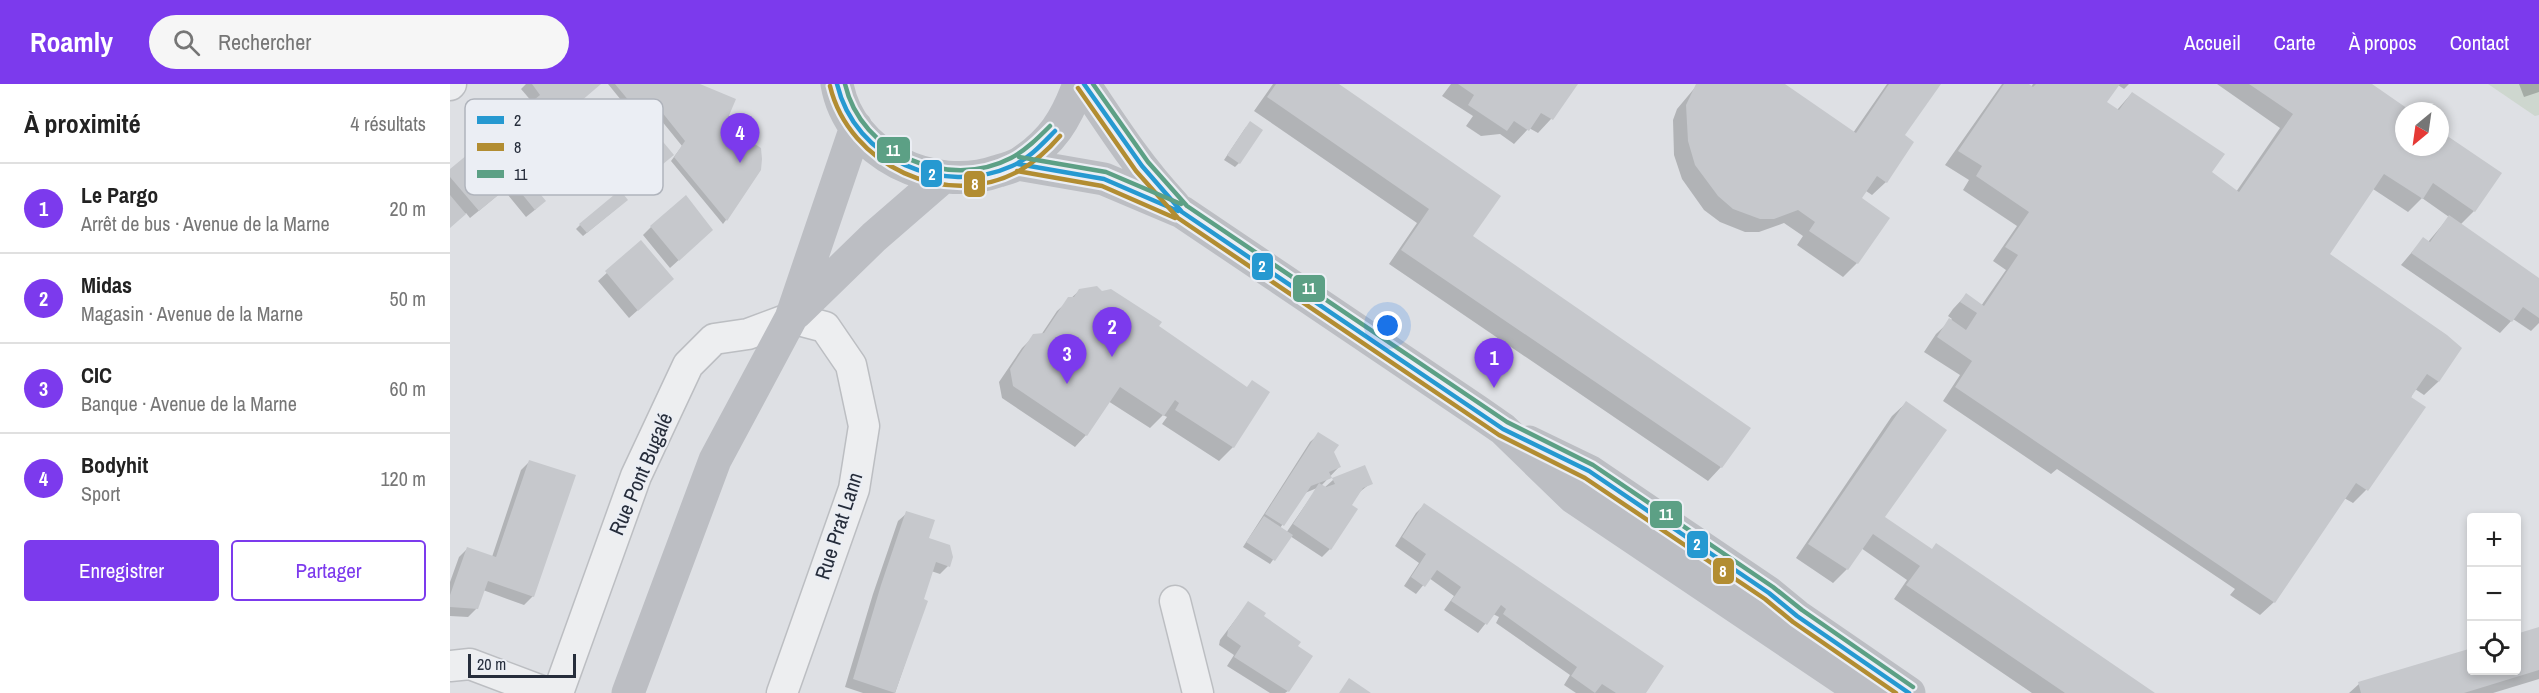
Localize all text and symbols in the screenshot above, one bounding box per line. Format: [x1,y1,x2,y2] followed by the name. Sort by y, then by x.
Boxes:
[149,15,569,69] search box
[30,23,113,61] text: Roamly
[170,26,203,59] icon: search
[218,27,311,57] text: Rechercher
[2184,28,2241,57] text: Accueil
[2274,28,2316,57] text: Carte
[2349,28,2417,57] text: À propos
[2450,28,2509,57] text: Contact
[465,99,663,195] legend
[2395,102,2449,156] north arrow
[24,106,141,141] text: À proximité
[514,109,521,131] text: 2
[350,110,426,137] text: 4 résultats
[720,113,760,163] pin: 4
[514,136,521,158] text: 8
[876,136,911,164] line badge: 11
[886,139,901,161] text: 11
[920,159,943,188] line badge: 2
[514,163,528,185] text: 11
[928,163,936,185] text: 2
[963,170,986,198] line badge: 8
[971,173,979,195] text: 8
[81,180,158,210] text: Le Pargo
[39,195,48,222] text: 1
[390,195,426,222] text: 20 m
[81,210,330,237] text: Arrêt de bus · Avenue de la Marne
[1251,252,1274,281] line badge: 2
[1258,255,1266,277] text: 2
[81,270,132,300] text: Midas
[1292,274,1326,303] line badge: 11
[1302,277,1317,299] text: 11
[39,285,48,312] text: 2
[390,285,426,312] text: 50 m
[81,300,303,327] text: Magasin · Avenue de la Marne
[1092,308,1132,357] pin: 2
[1373,311,1402,340] your location
[1048,334,1086,384] pin: 3
[1474,338,1514,388] pin: 1
[81,360,112,390] text: CIC
[39,375,48,402] text: 3
[390,375,426,402] text: 60 m
[81,390,297,417] text: Banque · Avenue de la Marne
[602,408,679,539] street label: Rue Pont Bugalé
[81,450,148,480] text: Bodyhit
[39,465,48,492] text: 4
[380,465,426,492] text: 120 m
[808,469,869,583] street label: Rue Prat Lann
[81,480,120,507] text: Sport
[1649,500,1683,529] line badge: 11
[1659,503,1674,525] text: 11
[2467,513,2521,675] map controls
[2467,513,2521,567] button: +
[1686,530,1709,559] line badge: 2
[1693,533,1701,555] text: 2
[24,540,219,601] button: Enregistrer
[231,540,426,601] button: Partager
[1712,557,1735,585] line badge: 8
[1719,560,1727,582] text: 8
[2467,567,2521,621] button: −
[2467,621,2521,675] button: locate
[468,651,576,678] scale bar
[477,653,506,675] text: 20 m

